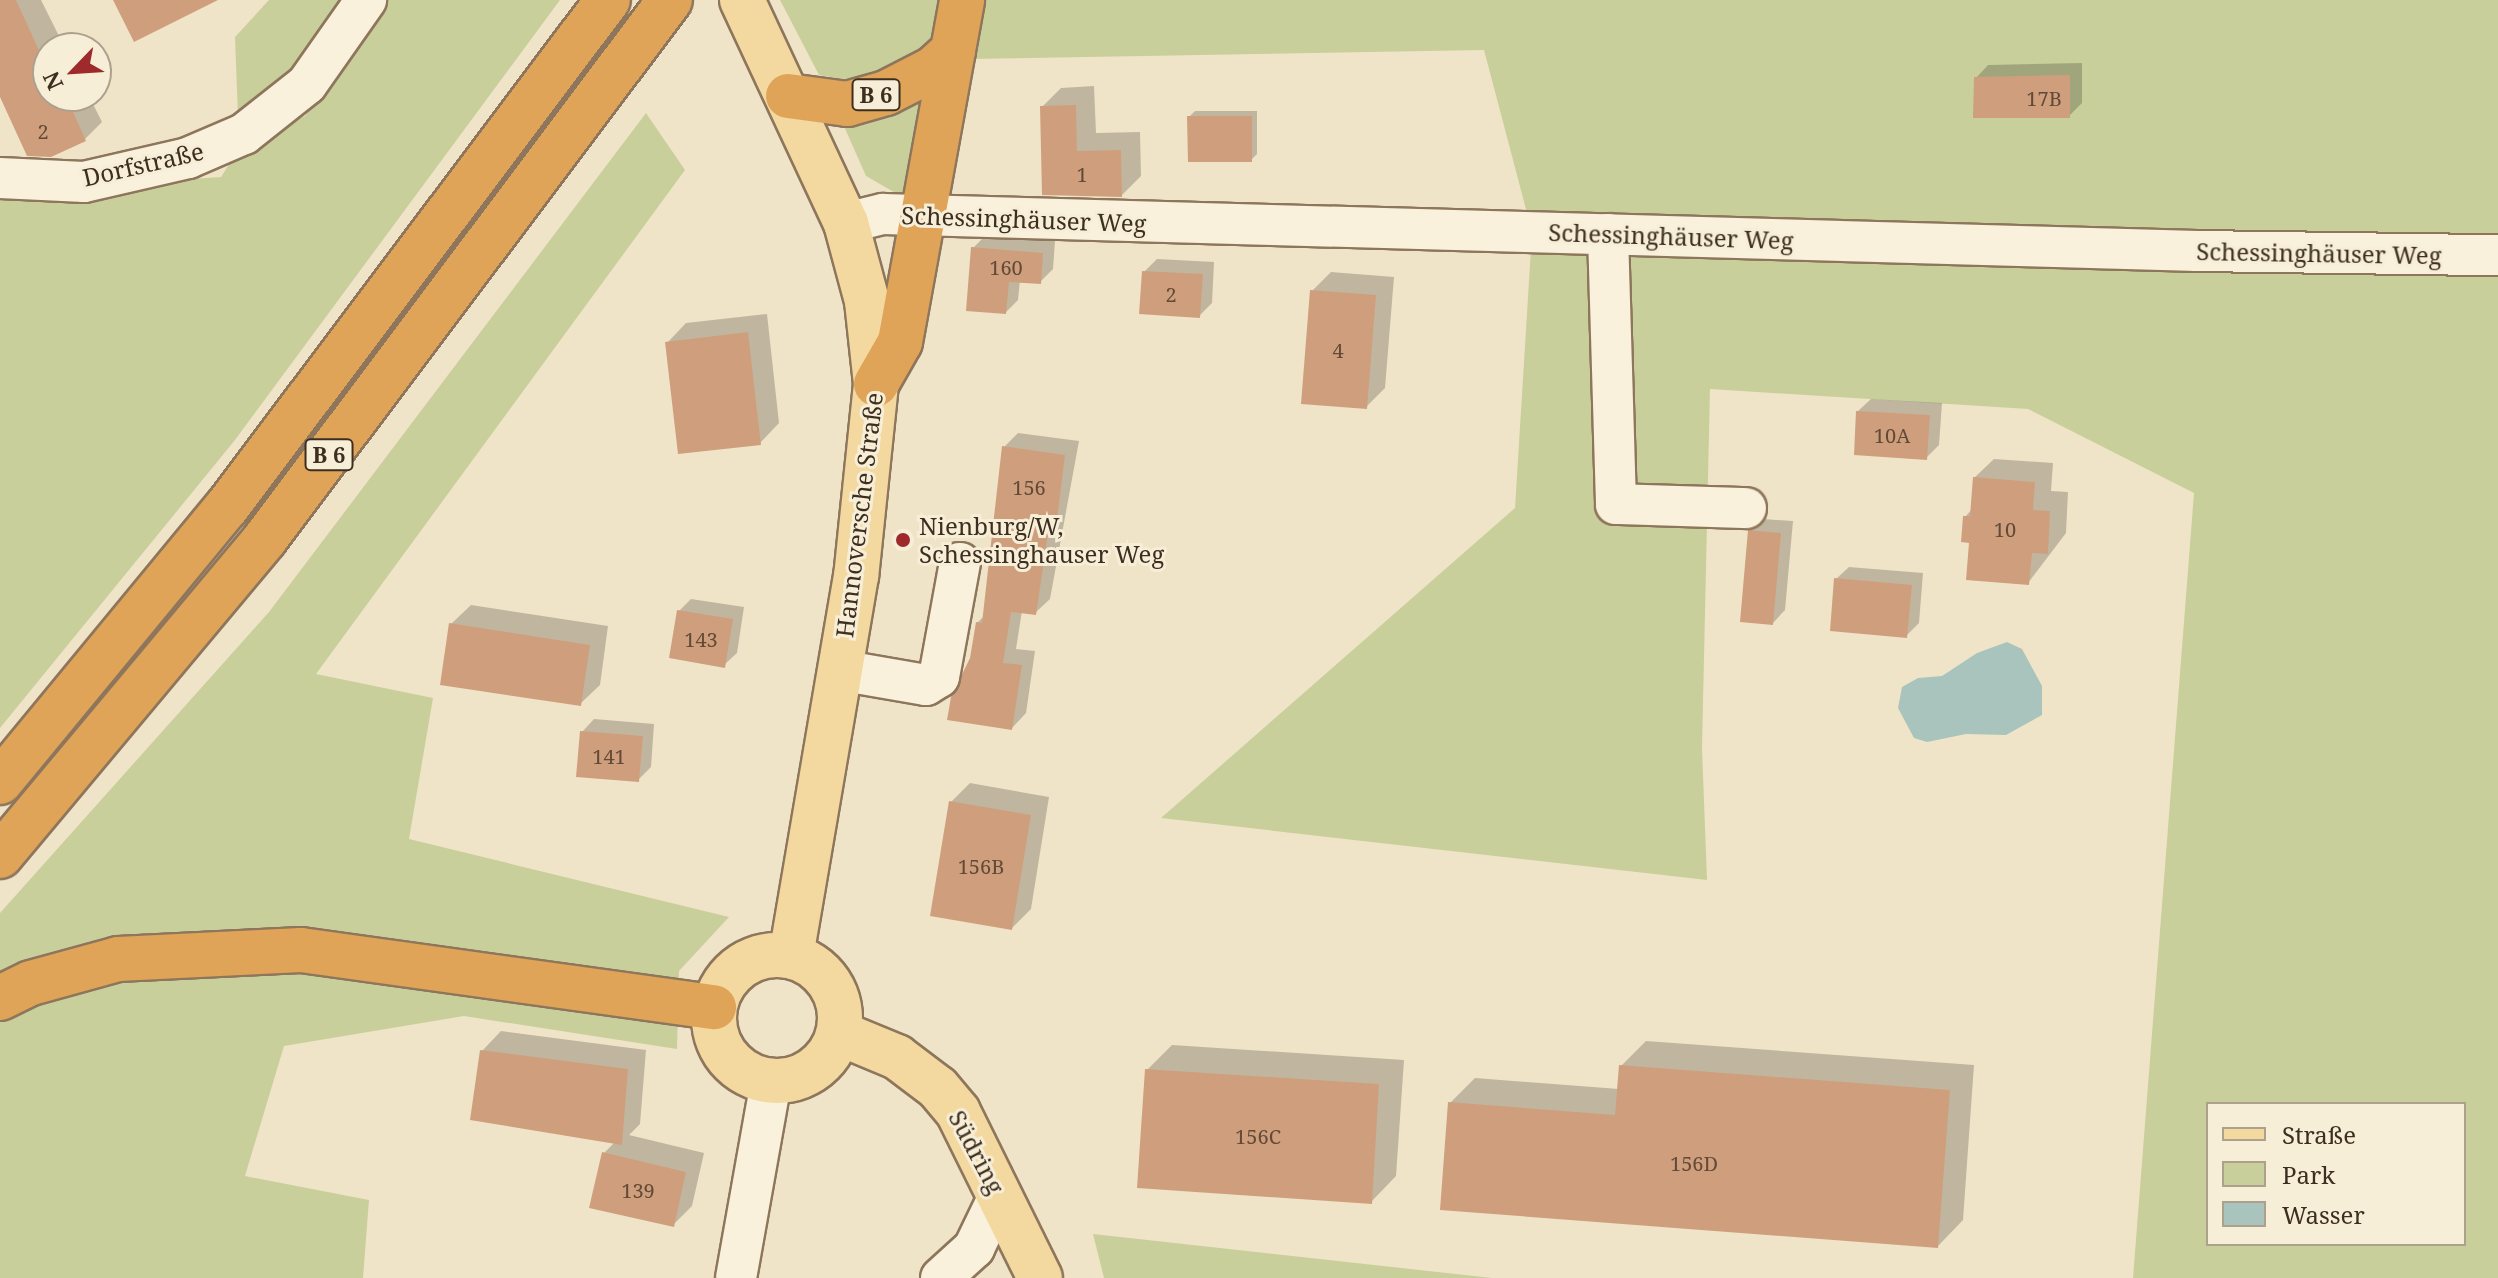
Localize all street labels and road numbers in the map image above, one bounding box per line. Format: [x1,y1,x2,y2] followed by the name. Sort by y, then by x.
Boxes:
[850,77,902,113] road number: B 6
[80,136,206,192] street label: Dorfstraße
[901,200,1147,238] street label: Schessinghäuser Weg
[1548,217,1794,255] street label: Schessinghäuser Weg
[2196,236,2442,270] street label: Schessinghäuser Weg
[830,391,888,639] street label: Hannoversche Straße
[303,437,355,473] road number: B 6
[943,1105,1011,1199] street label: Südring

